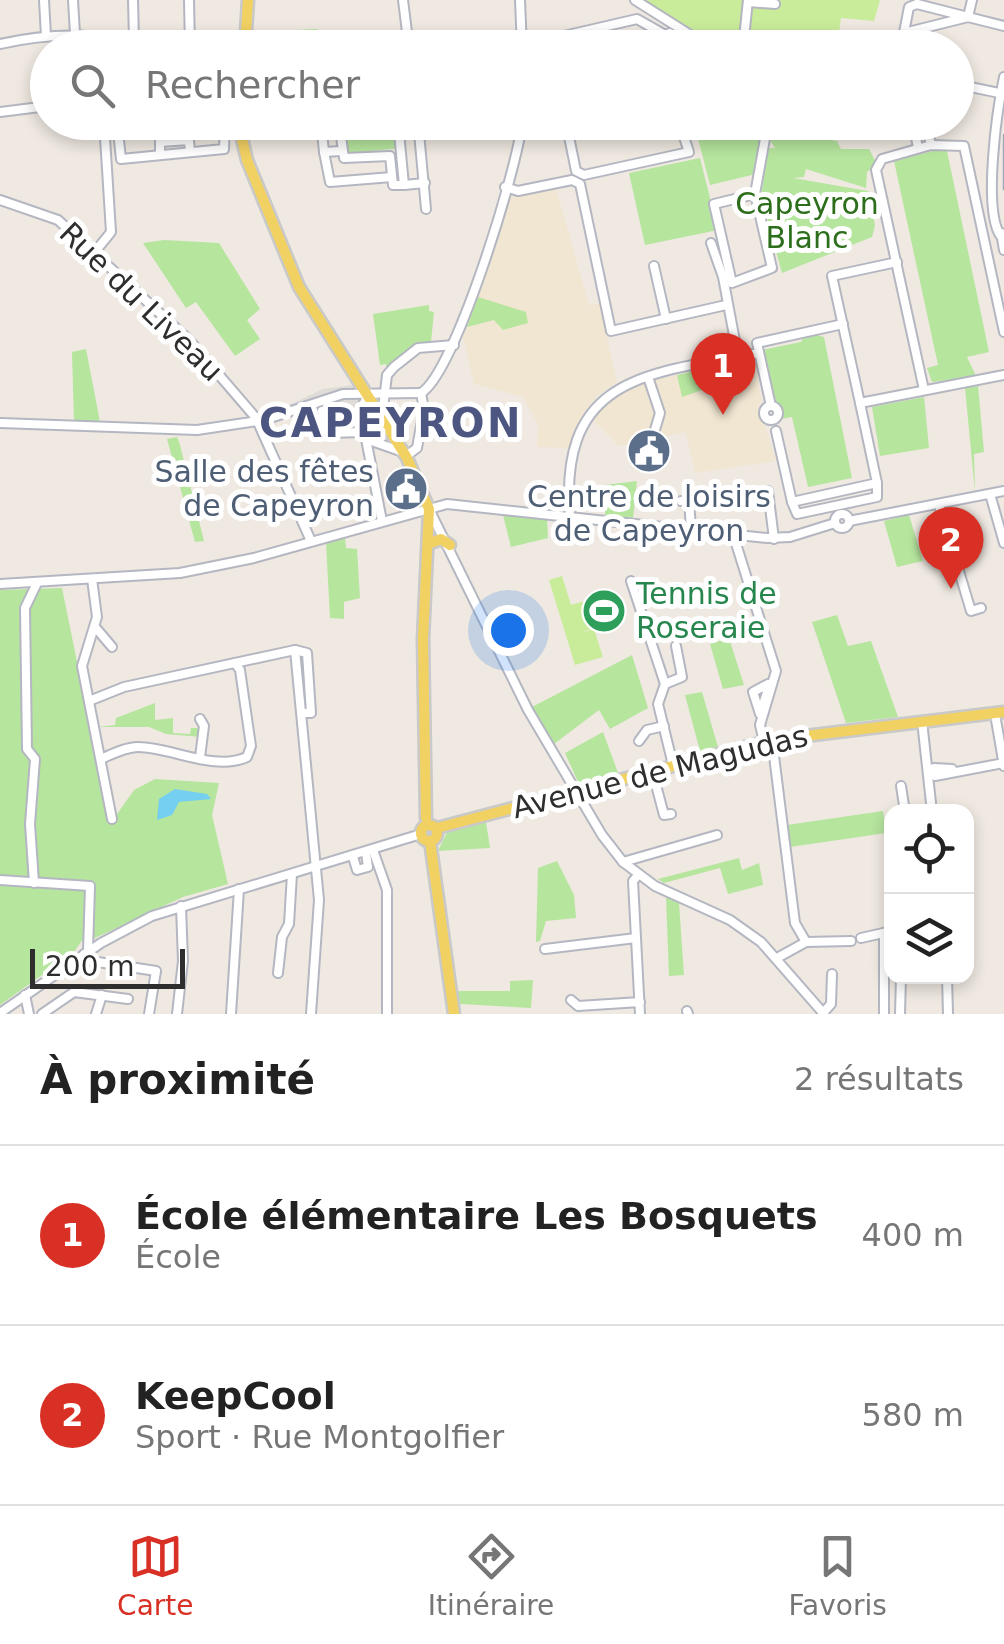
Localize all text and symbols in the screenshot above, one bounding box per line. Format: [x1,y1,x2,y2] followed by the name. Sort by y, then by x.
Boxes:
[30,30,974,140] search box
[65,58,120,113] icon: search
[145,63,360,107] text: Rechercher
[735,186,879,255] park label: Capeyron Blanc
[53,215,230,388] street label: Rue du Liveau
[690,332,756,415] pin: 1
[259,400,523,446] district label: CAPEYRON
[626,428,672,474] public building icon: Centre de loisirs de Capeyron
[154,454,374,523] place label: Salle des fêtes de Capeyron
[383,466,429,512] public building icon: Salle des fêtes de Capeyron
[527,479,771,548] place label: Centre de loisirs de Capeyron
[918,506,984,589] pin: 2
[635,576,777,645] place label: Tennis de Roseraie
[581,588,627,634] sports icon: Tennis de Roseraie
[483,605,534,656] your location
[508,718,811,825] street label: Avenue de Magudas
[884,804,974,984] map controls
[884,804,974,894] button: locate
[884,894,974,984] button: layers
[30,944,185,988] scale bar
[45,950,135,983] text: 200 m
[40,1055,315,1104] text: À proximité
[794,1060,964,1098] text: 2 résultats
[135,1194,818,1238] text: École élémentaire Les Bosquets
[61,1216,84,1254] text: 1
[862,1216,964,1254] text: 400 m
[135,1238,221,1276] text: École
[135,1374,336,1418] text: KeepCool
[61,1396,84,1434] text: 2
[862,1396,964,1434] text: 580 m
[135,1418,504,1456] text: Sport · Rue Montgolfier
[117,1529,194,1622] tab: Carte
[428,1529,554,1622] tab: Itinéraire
[789,1529,887,1622] tab: Favoris

